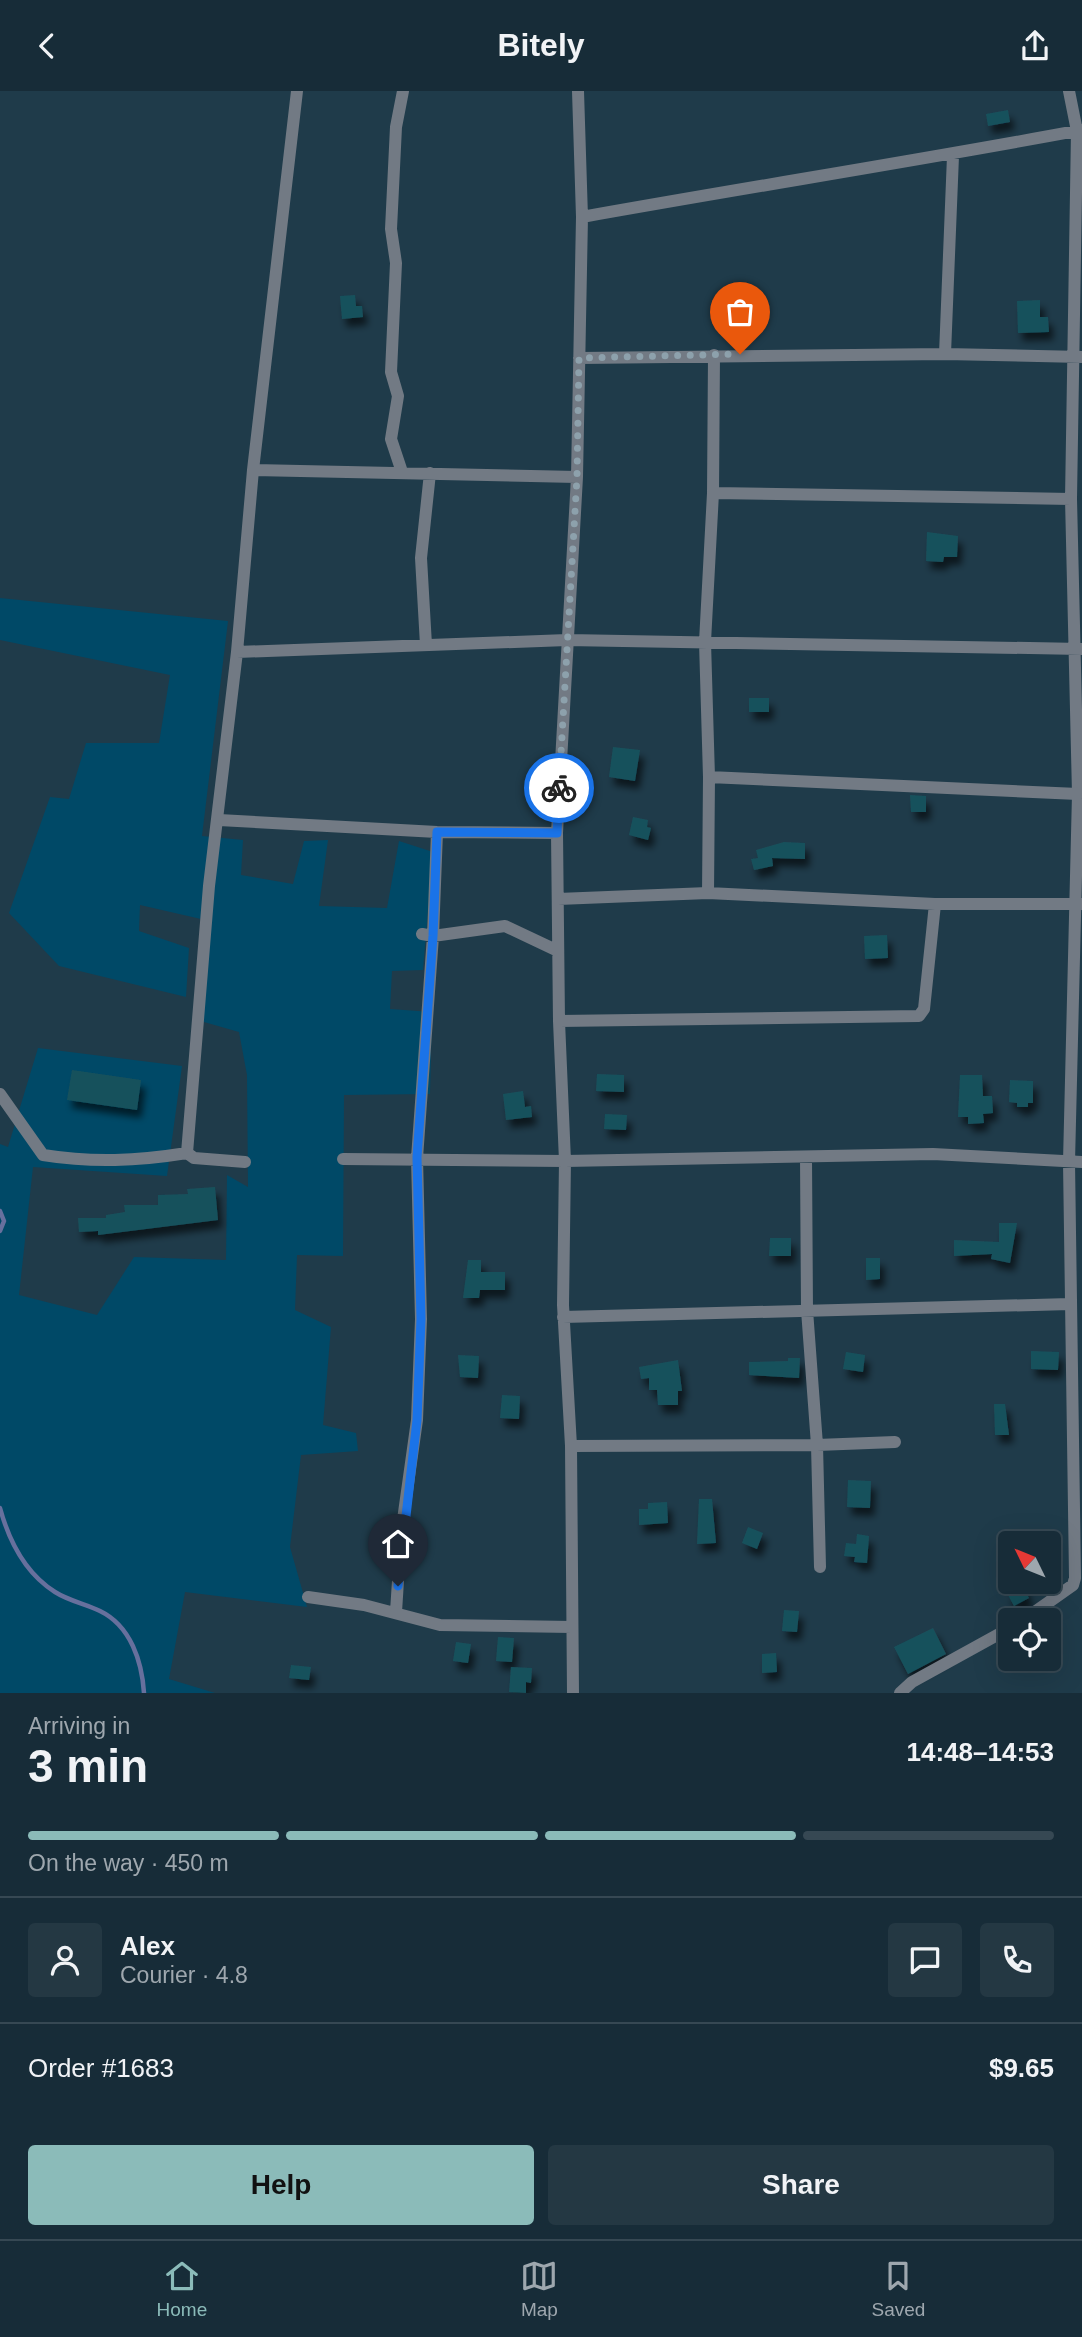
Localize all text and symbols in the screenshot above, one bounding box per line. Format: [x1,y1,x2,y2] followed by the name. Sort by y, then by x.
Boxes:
[28,27,66,65] icon: back
[497,27,585,63] text: Bitely
[1016,27,1054,65] icon: share
[710,282,770,354] pin
[721,293,759,331] icon: bag
[524,753,594,823] courier
[540,769,578,807] icon: bike
[368,1514,428,1586] pin
[379,1525,417,1563] icon: home
[998,1531,1060,1594] north arrow
[998,1531,1061,1671] map controls
[998,1608,1061,1671] button: locate
[28,1713,130,1739] text: Arriving in
[907,1737,1054,1767] text: 14:48–14:53
[28,1740,148,1792] text: 3 min
[28,1850,229,1876] text: On the way · 450 m
[28,1923,102,1997] button: person
[888,1923,962,1997] button: chat
[980,1923,1054,1997] button: phone
[120,1931,175,1961] text: Alex
[120,1962,248,1988] text: Courier · 4.8
[28,2053,174,2083] text: Order #1683
[989,2053,1054,2083] text: $9.65
[28,2145,534,2225] button: Help
[548,2145,1054,2225] button: Share
[157,2257,207,2321] tab: Home
[520,2257,558,2321] tab: Map
[872,2257,925,2321] tab: Saved

